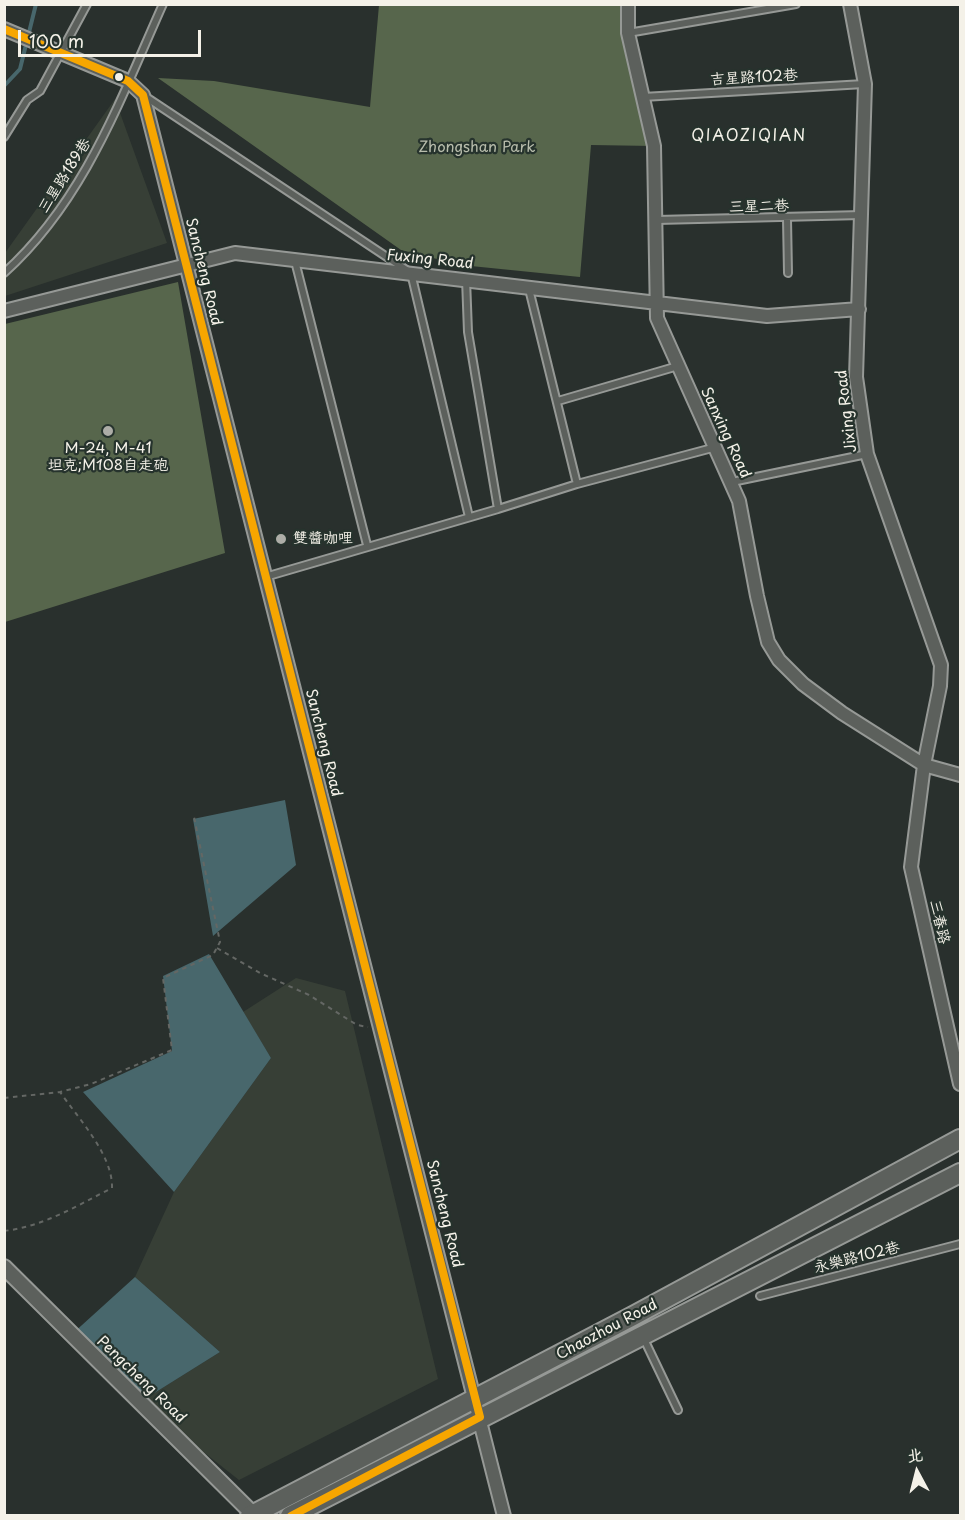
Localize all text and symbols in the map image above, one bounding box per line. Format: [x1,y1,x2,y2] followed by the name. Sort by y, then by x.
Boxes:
[21,18,204,56] scale bar
[29,27,84,54] text: 100 m
[710,67,798,89] street label: 吉星路102巷
[113,71,125,83] unlabelled marker
[692,127,806,147] district label: QIAOZIQIAN
[35,135,95,217] street label: 三星路189巷
[419,139,535,157] park label: Zhongshan Park
[729,197,789,217] street label: 三星二巷
[181,216,225,328] street label: Sancheng Road
[386,246,474,274] street label: Fuxing Road
[833,369,861,453] street label: Jixing Road
[696,384,754,482] street label: Sanxing Road
[101,424,115,438] marker: M-24, M-41 坦克;M108自走砲
[48,440,168,475] place label: M-24, M-41 坦克;M108自走砲
[293,530,353,548] place label: 雙醬咖哩
[274,532,288,546] marker: 雙醬咖哩
[301,687,345,799] street label: Sancheng Road
[925,898,953,946] street label: 三春路
[422,1158,466,1270] street label: Sancheng Road
[812,1239,902,1277] street label: 永樂路102巷
[553,1296,661,1364] street label: Chaozhou Road
[93,1333,189,1427] street label: Pengcheng Road
[905,1441,924,1467] text: 北
[887,1442,947,1502] north arrow

